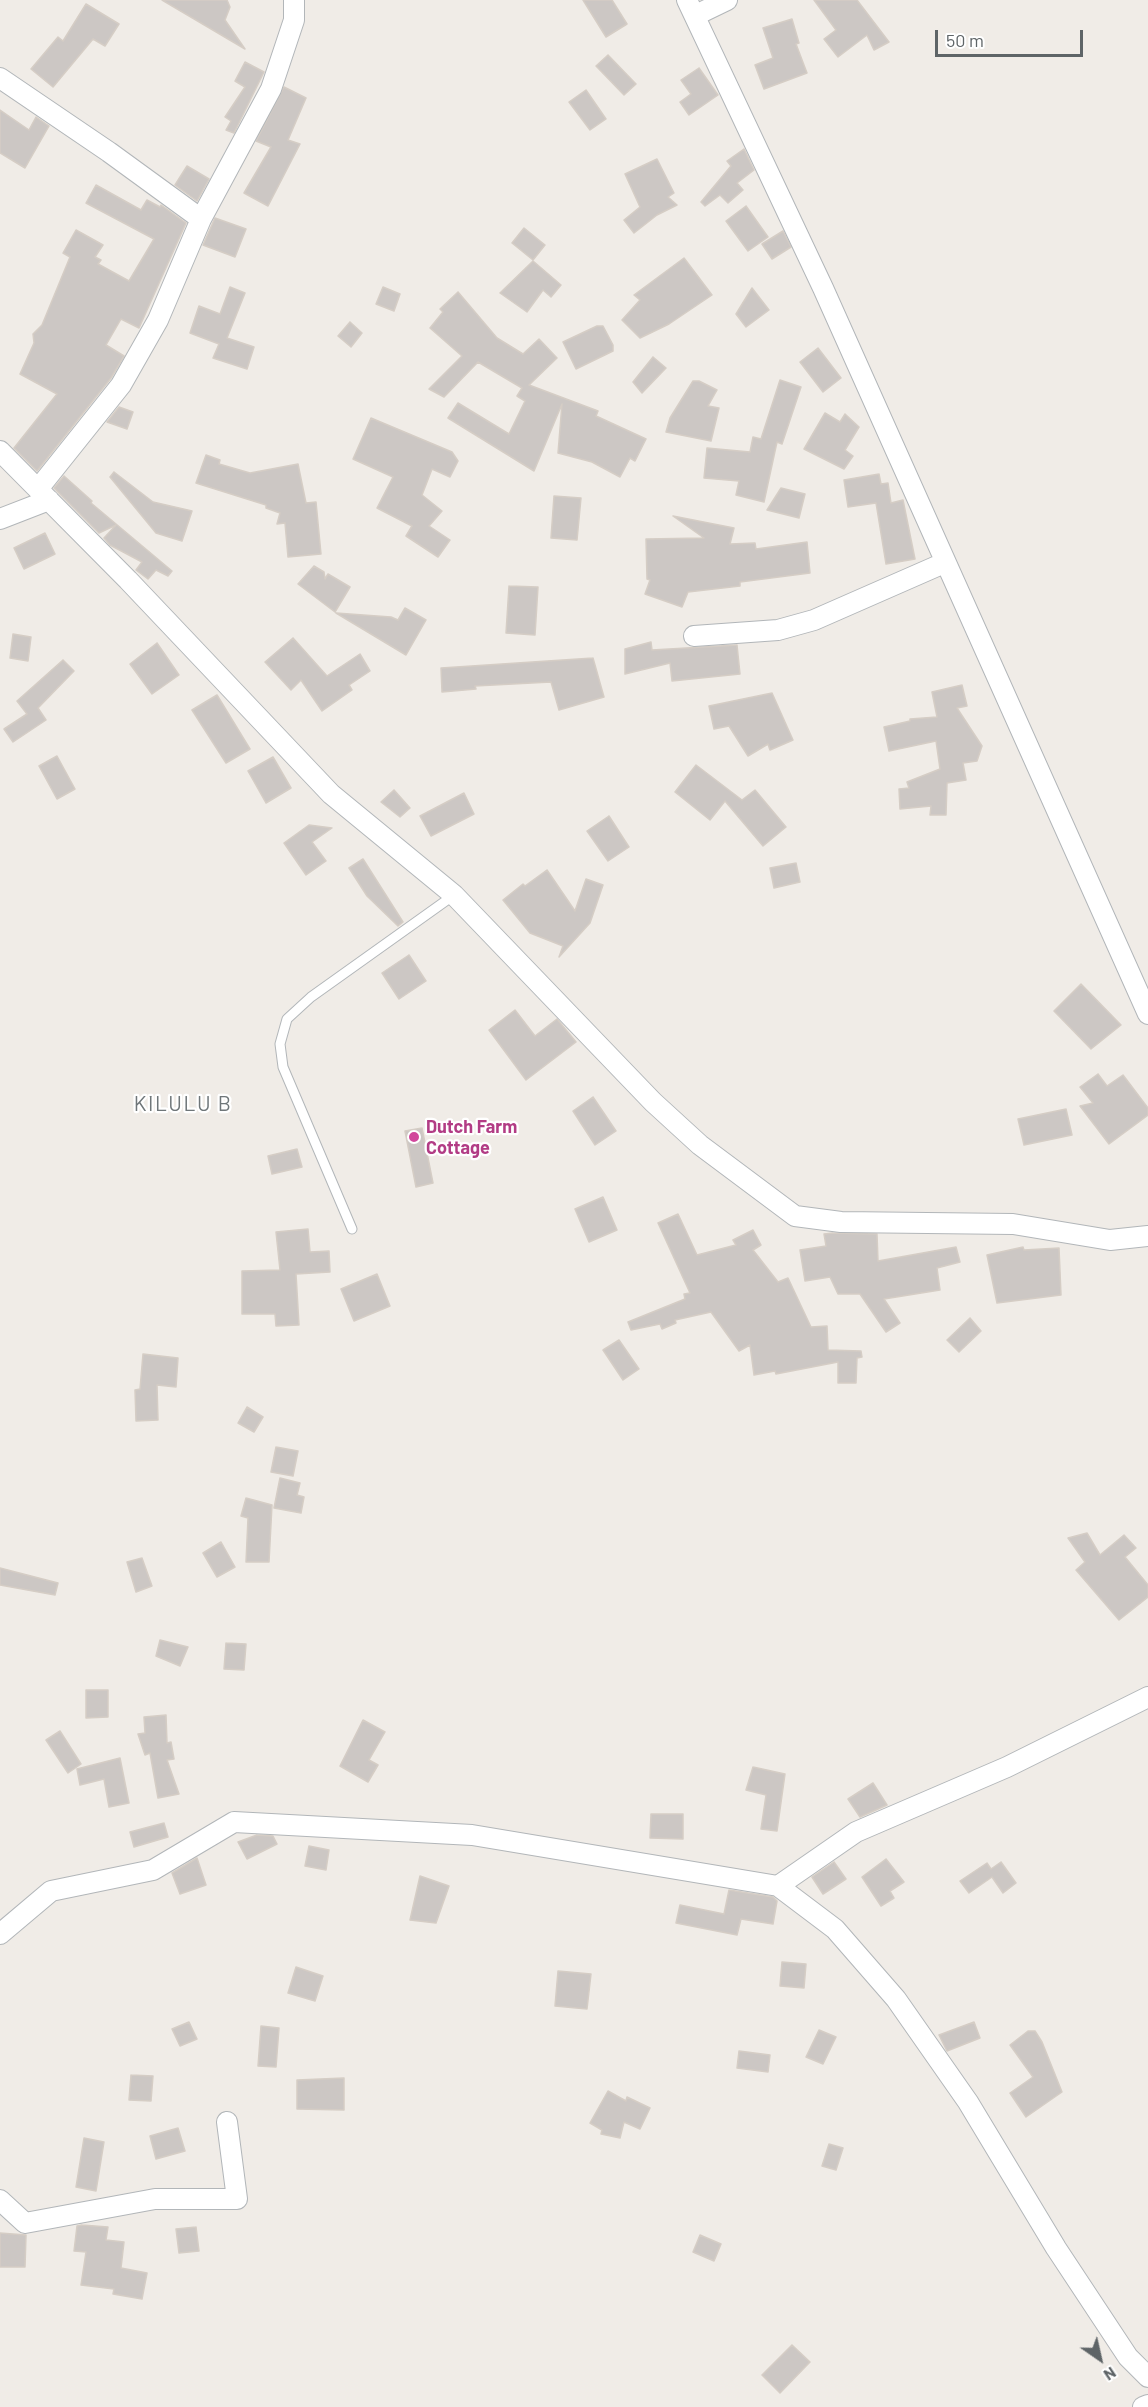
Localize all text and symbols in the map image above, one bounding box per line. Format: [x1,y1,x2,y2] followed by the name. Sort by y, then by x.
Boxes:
[938,18,1086,56] scale bar
[946,29,984,51] text: 50 m
[134,1091,232,1117] district label: KILULU B
[426,1116,517,1158] place label: Dutch Farm Cottage
[407,1130,421,1144] marker: Dutch Farm Cottage
[1070,2329,1130,2389] north arrow
[1101,2363,1120,2385] text: N

